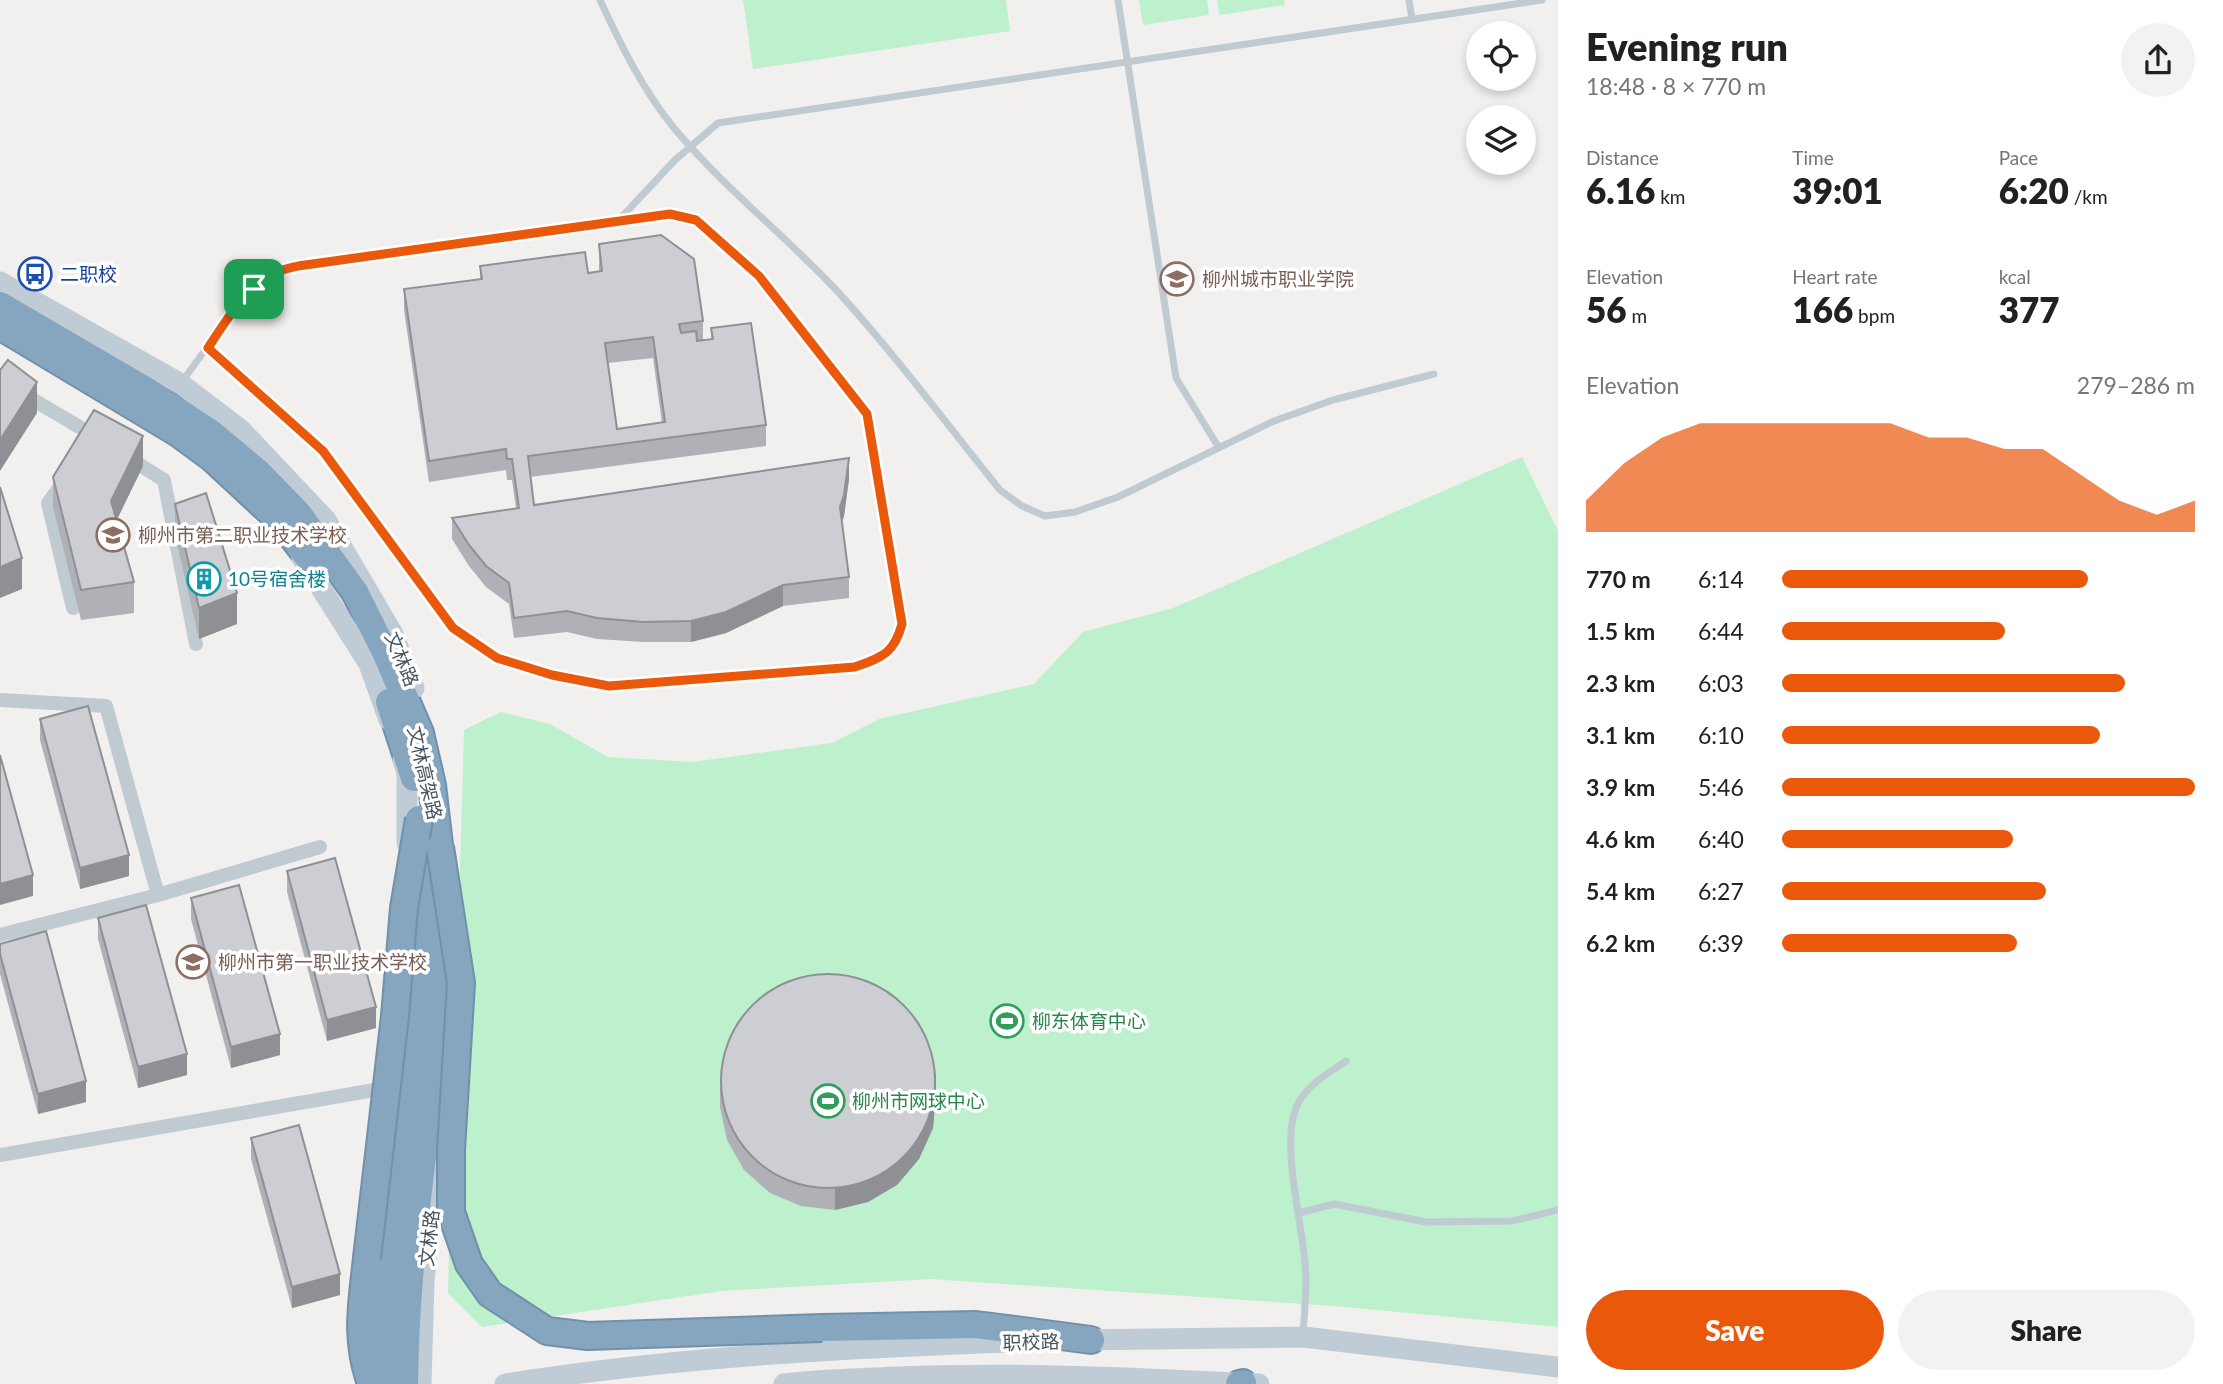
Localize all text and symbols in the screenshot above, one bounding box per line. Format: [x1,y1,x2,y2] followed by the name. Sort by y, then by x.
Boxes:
[1466,21,1536,175] map controls
[1466,21,1536,91] button: locate
[1586,23,1788,69] text: Evening run
[2121,23,2195,97] button: share
[1586,72,1766,100] text: 18:48 · 8 × 770 m
[1466,105,1536,175] button: layers
[1586,146,1659,169] text: Distance
[1792,146,1834,169] text: Time
[1999,146,2038,169] text: Pace
[1586,169,1655,211] text: 6.16
[1792,169,1883,211] text: 39:01
[1999,169,2069,211] text: 6:20
[1655,185,1685,208] text: km
[2069,185,2108,208] text: /km
[16,255,54,293] bus stop icon: 二职校
[224,259,284,319] pin
[1158,260,1196,298] school or university icon: 柳州城市职业学院
[60,262,117,285] place label: 二职校
[1586,265,1663,288] text: Elevation
[1792,265,1878,288] text: Heart rate
[1999,265,2031,288] text: kcal
[1202,267,1354,290] place label: 柳州城市职业学院
[235,270,273,308] icon: arrive
[1586,288,1627,330] text: 56
[1792,288,1853,330] text: 166
[1999,288,2060,330] text: 377
[1627,304,1647,327] text: m
[1853,304,1895,327] text: bpm
[1586,371,1679,399] text: Elevation
[2077,371,2195,399] text: 279–286 m
[94,516,132,554] school or university icon: 柳州市第二职业技术学校
[138,523,347,546] place label: 柳州市第二职业技术学校
[185,560,223,598] building icon: 10号宿舍楼
[1586,565,1651,593] text: 770 m
[1698,565,1744,593] text: 6:14
[228,567,326,590] place label: 10号宿舍楼
[1586,617,1655,645] text: 1.5 km
[1698,617,1744,645] text: 6:44
[381,628,424,690] street label: 文林路
[1586,669,1655,697] text: 2.3 km
[1698,669,1744,697] text: 6:03
[1586,721,1655,749] text: 3.1 km
[1698,721,1744,749] text: 6:10
[404,724,447,822] street label: 文林高架路
[1586,773,1655,801] text: 3.9 km
[1698,773,1744,801] text: 5:46
[1586,825,1655,853] text: 4.6 km
[1698,825,1744,853] text: 6:40
[1586,877,1655,905] text: 5.4 km
[1698,877,1744,905] text: 6:27
[1586,929,1655,957] text: 6.2 km
[1698,929,1744,957] text: 6:39
[174,943,212,981] school or university icon: 柳州市第一职业技术学校
[218,950,427,973] place label: 柳州市第一职业技术学校
[988,1002,1026,1040] sports icon: 柳东体育中心
[1032,1009,1146,1032] place label: 柳东体育中心
[809,1082,847,1120] sports icon: 柳州市网球中心
[852,1089,985,1112] place label: 柳州市网球中心
[414,1208,443,1268] street label: 文林路
[1586,1290,1884,1370] button: Save
[1898,1290,2195,1370] button: Share
[1002,1329,1060,1354] street label: 职校路

